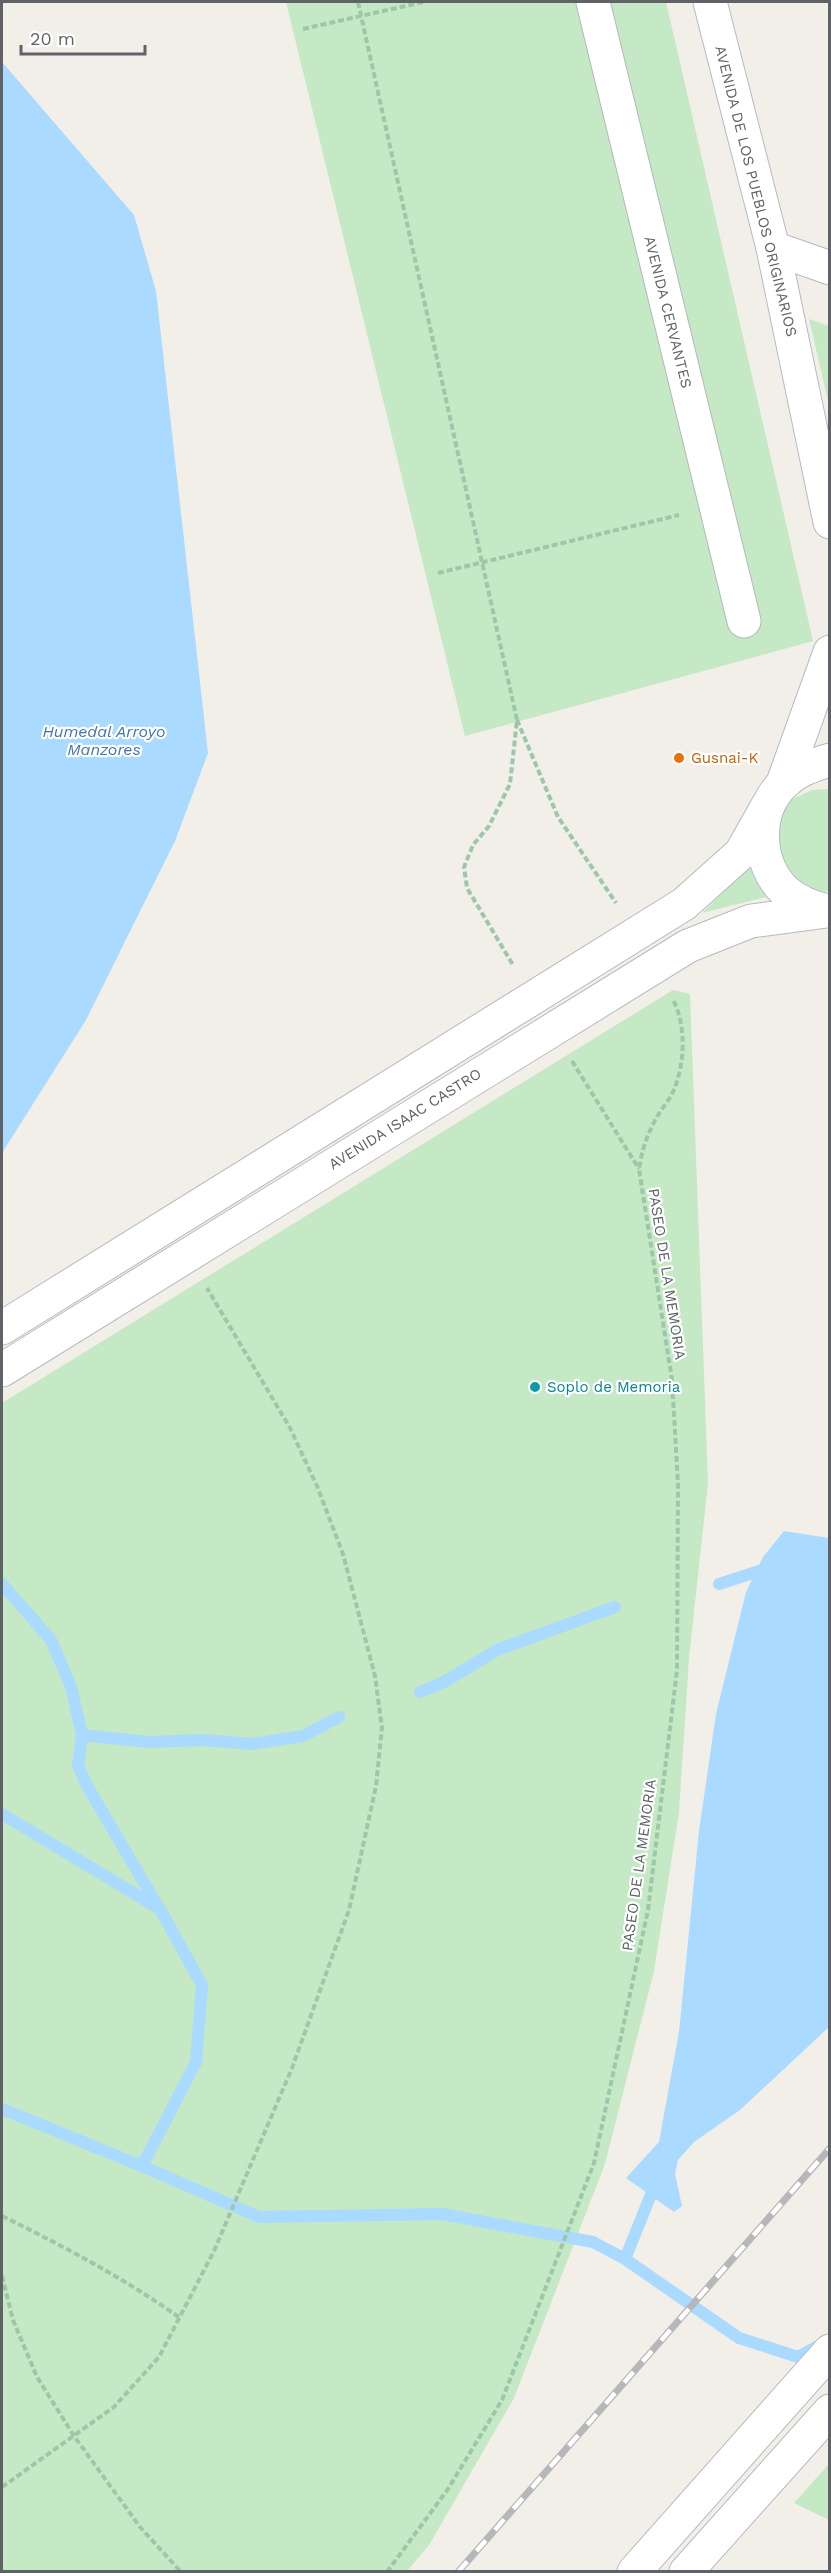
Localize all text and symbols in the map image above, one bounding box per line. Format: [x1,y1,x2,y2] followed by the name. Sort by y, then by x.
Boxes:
[21,18,146,56] scale bar
[30,28,75,49] text: 20 m
[711,44,801,338] street label: AVENIDA DE LOS PUEBLOS ORIGINARIOS
[640,234,696,390] street label: AVENIDA CERVANTES
[42,722,166,759] water label: Humedal Arroyo Manzores
[691,749,758,767] place label: Gusnai-K
[672,751,686,765] marker: Gusnai-K
[325,1065,485,1173] street label: AVENIDA ISAAC CASTRO
[645,1187,689,1361] street label: PASEO DE LA MEMORIA
[547,1378,681,1396] place label: Soplo de Memoria
[528,1380,542,1394] marker: Soplo de Memoria
[618,1778,660,1952] street label: PASEO DE LA MEMORIA

